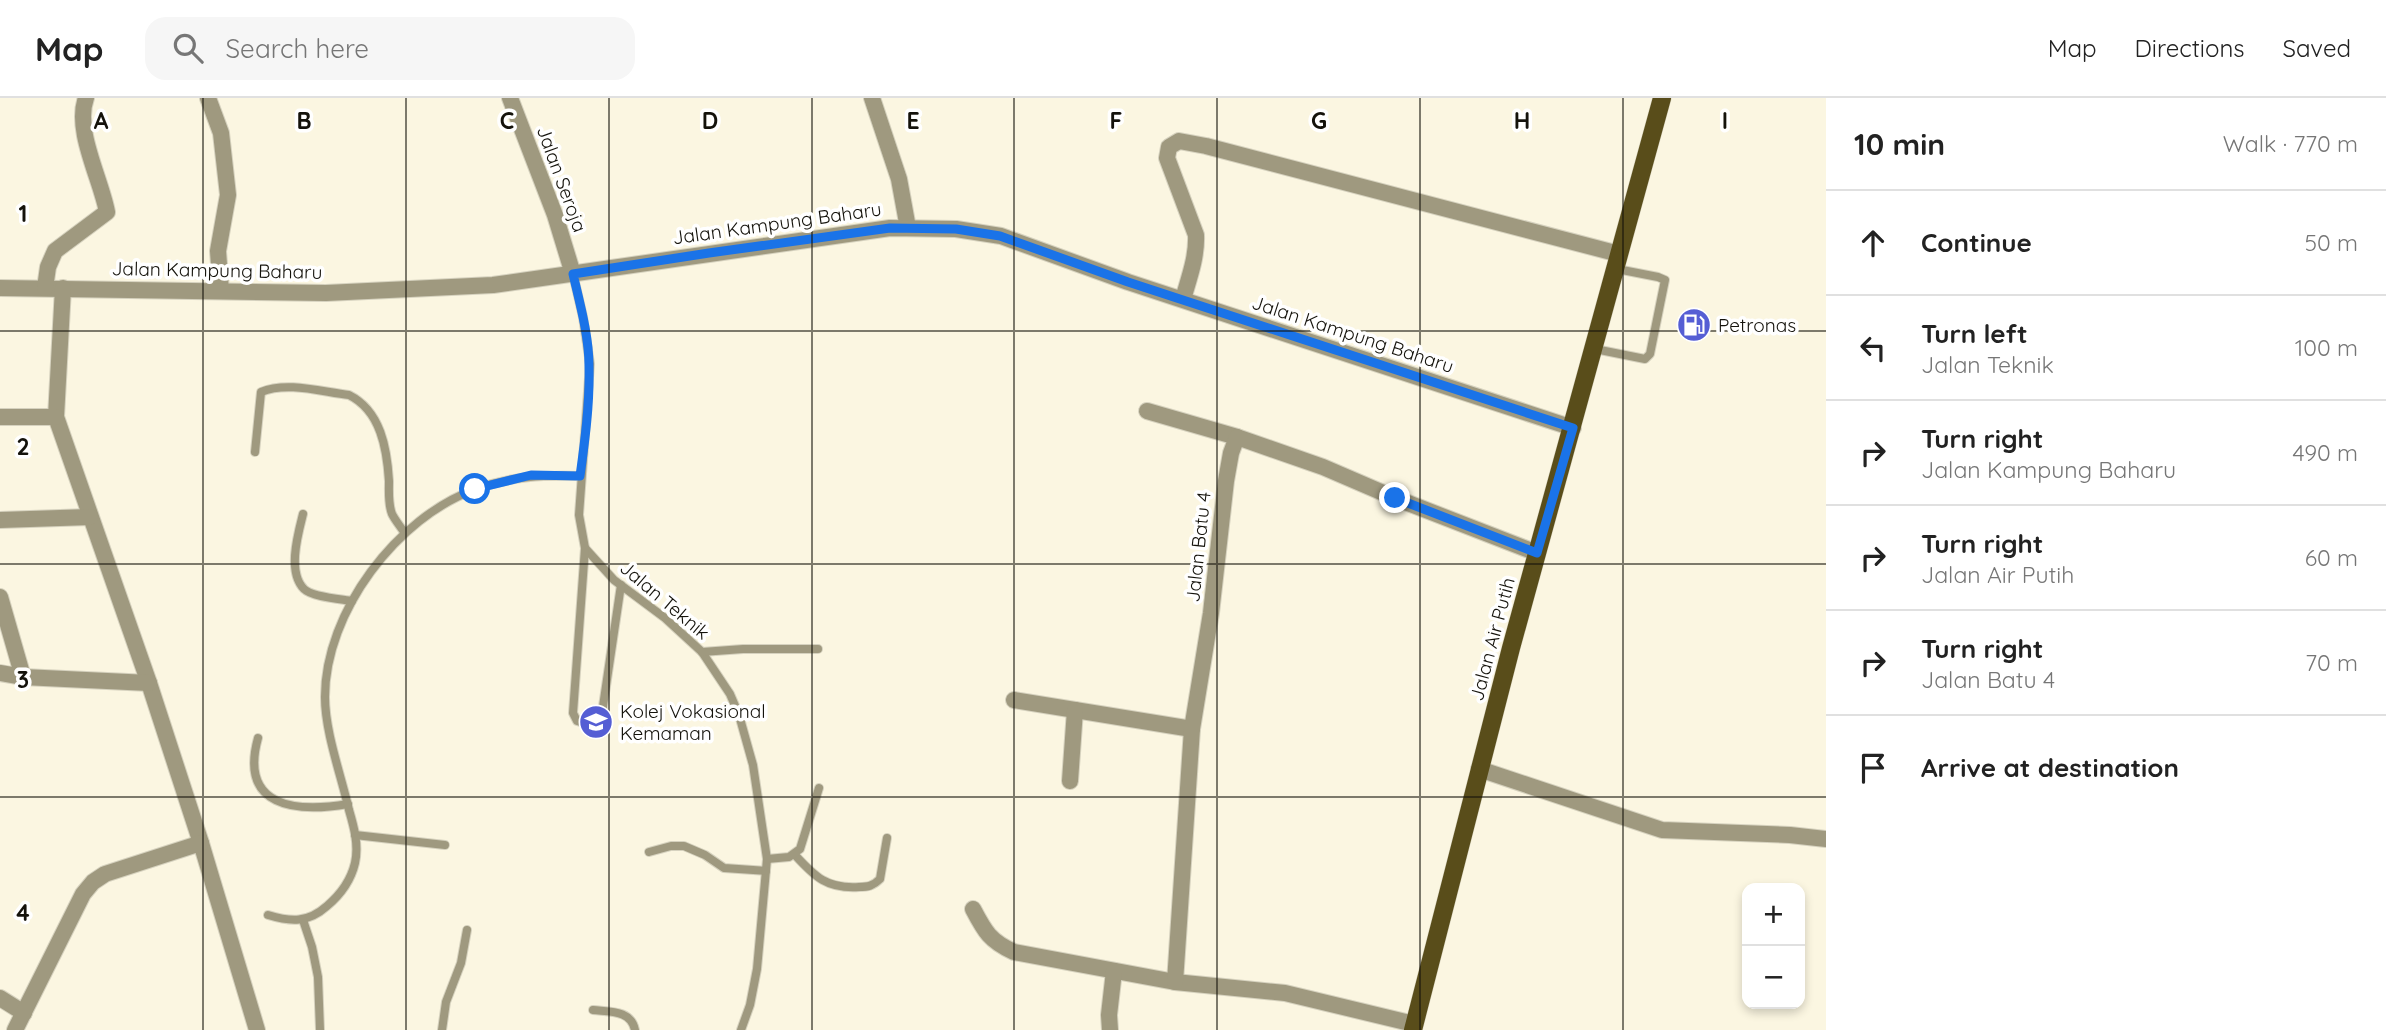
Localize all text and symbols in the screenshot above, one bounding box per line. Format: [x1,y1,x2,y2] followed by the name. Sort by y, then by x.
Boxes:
[145,17,635,80] search box
[35,28,103,69] text: Map
[169,29,207,67] icon: search
[225,32,369,65] text: Search here
[2048,33,2097,63] text: Map
[2135,33,2245,63] text: Directions
[2283,33,2351,63] text: Saved
[94,106,109,135] text: A
[296,106,312,135] text: B
[500,106,514,135] text: C
[702,106,718,135] text: D
[906,106,920,135] text: E
[1110,106,1122,135] text: F
[1311,106,1327,135] text: G
[1514,106,1530,135] text: H
[1722,106,1728,135] text: I
[532,123,592,235] street label: Jalan Seroja
[1854,125,1945,163] text: 10 min
[2223,129,2358,158] text: Walk · 770 m
[671,196,883,250] street label: Jalan Kampung Baharu
[19,199,27,228] text: 1
[1854,224,1892,262] icon: ahead
[1921,226,2032,259] text: Continue
[2305,228,2358,257] text: 50 m
[111,256,323,284] street label: Jalan Kampung Baharu
[1249,290,1457,378] street label: Jalan Kampung Baharu
[1675,306,1713,344] fuel station icon: Petronas
[1718,313,1796,337] place label: Petronas
[1921,317,2028,350] text: Turn left
[1854,329,1892,367] icon: left
[2295,333,2358,362] text: 100 m
[1921,350,2054,379] text: Jalan Teknik
[1921,422,2043,455] text: Turn right
[16,432,30,461] text: 2
[1854,434,1892,472] icon: right
[2293,438,2358,467] text: 490 m
[1921,455,2176,484] text: Jalan Kampung Baharu
[459,473,490,504] route start
[1379,482,1410,513] route end
[1180,491,1216,603] street label: Jalan Batu 4
[1921,527,2043,560] text: Turn right
[1854,539,1892,577] icon: right
[2305,543,2358,572] text: 60 m
[615,556,715,644] street label: Jalan Teknik
[1921,560,2074,589] text: Jalan Air Putih
[1464,575,1520,703] street label: Jalan Air Putih
[1921,632,2043,665] text: Turn right
[1854,644,1892,682] icon: right
[2305,648,2358,677] text: 70 m
[17,665,29,694] text: 3
[1921,665,2055,694] text: Jalan Batu 4
[620,699,766,745] place label: Kolej Vokasional Kemaman
[577,703,615,741] school or university icon: Kolej Vokasional Kemaman
[1854,749,1892,787] icon: arrive
[1921,751,2179,784] text: Arrive at destination
[1742,883,1805,1009] map controls
[1742,883,1805,946] button: +
[16,898,30,927] text: 4
[1742,946,1805,1009] button: −

